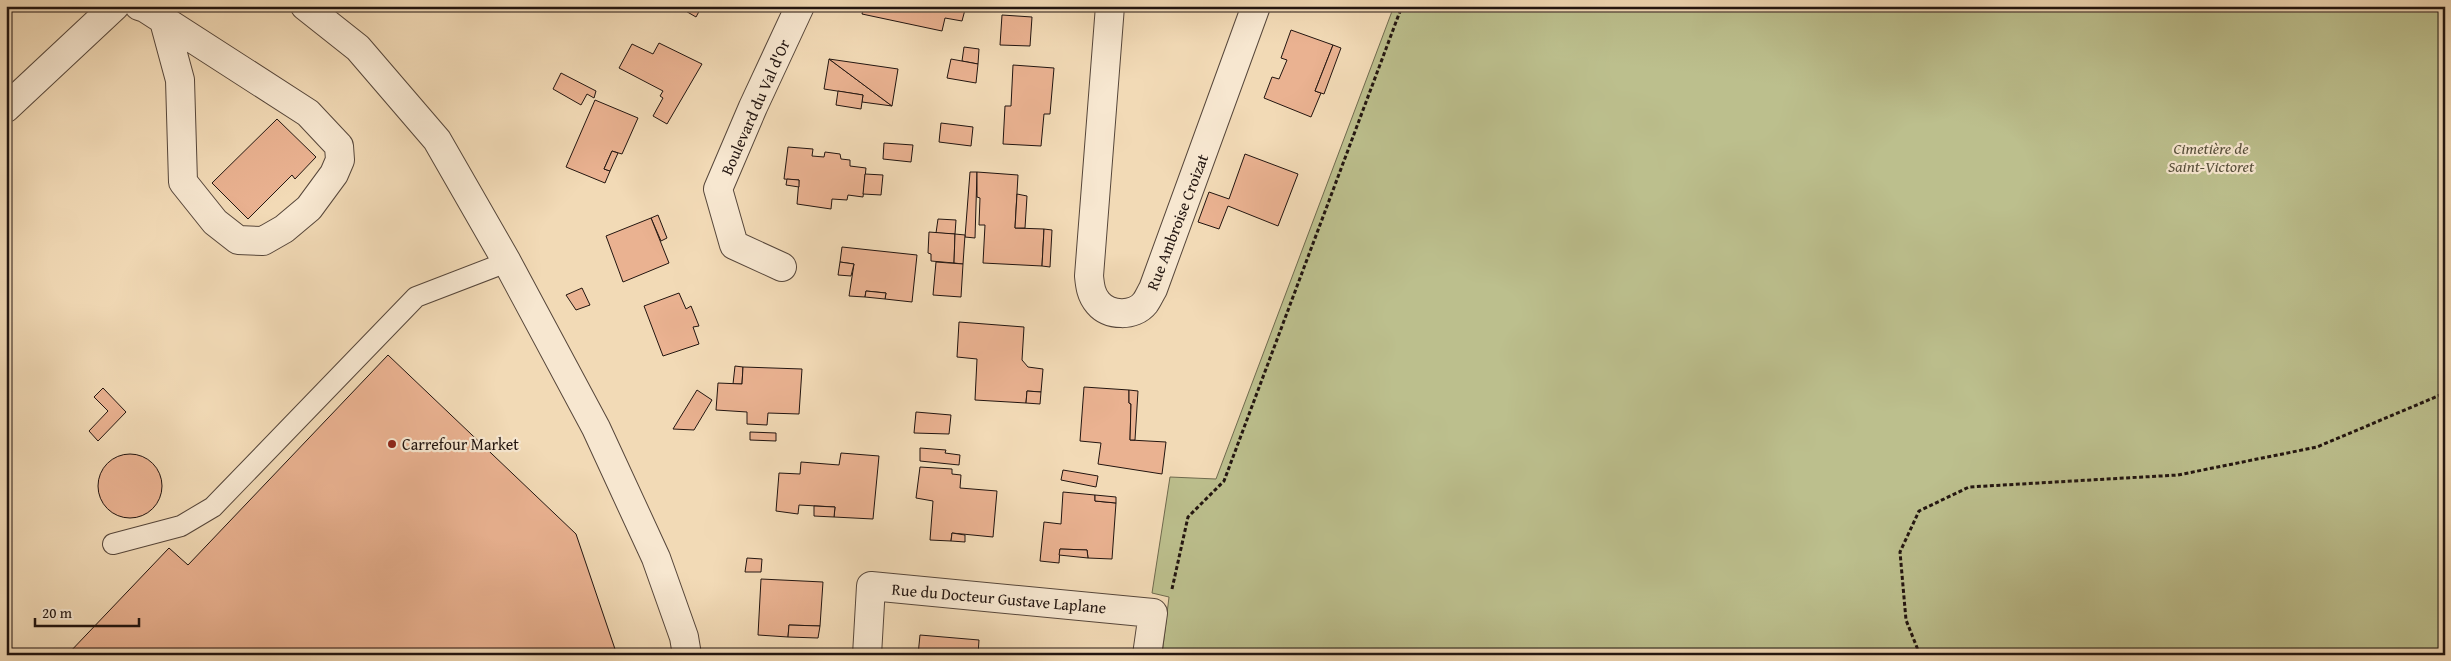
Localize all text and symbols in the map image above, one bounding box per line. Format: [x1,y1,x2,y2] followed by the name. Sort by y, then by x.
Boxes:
[714,35,796,179] street label: Boulevard du Val d'Or
[2168,136,2255,178] park label: Cimetière de Saint-Victoret
[1140,150,1214,294] street label: Rue Ambroise Croizat
[402,432,519,456] place label: Carrefour Market
[386,438,398,450] marker: Carrefour Market
[891,577,1107,619] street label: Rue du Docteur Gustave Laplane
[35,596,139,628] scale bar
[42,602,73,623] text: 20 m

